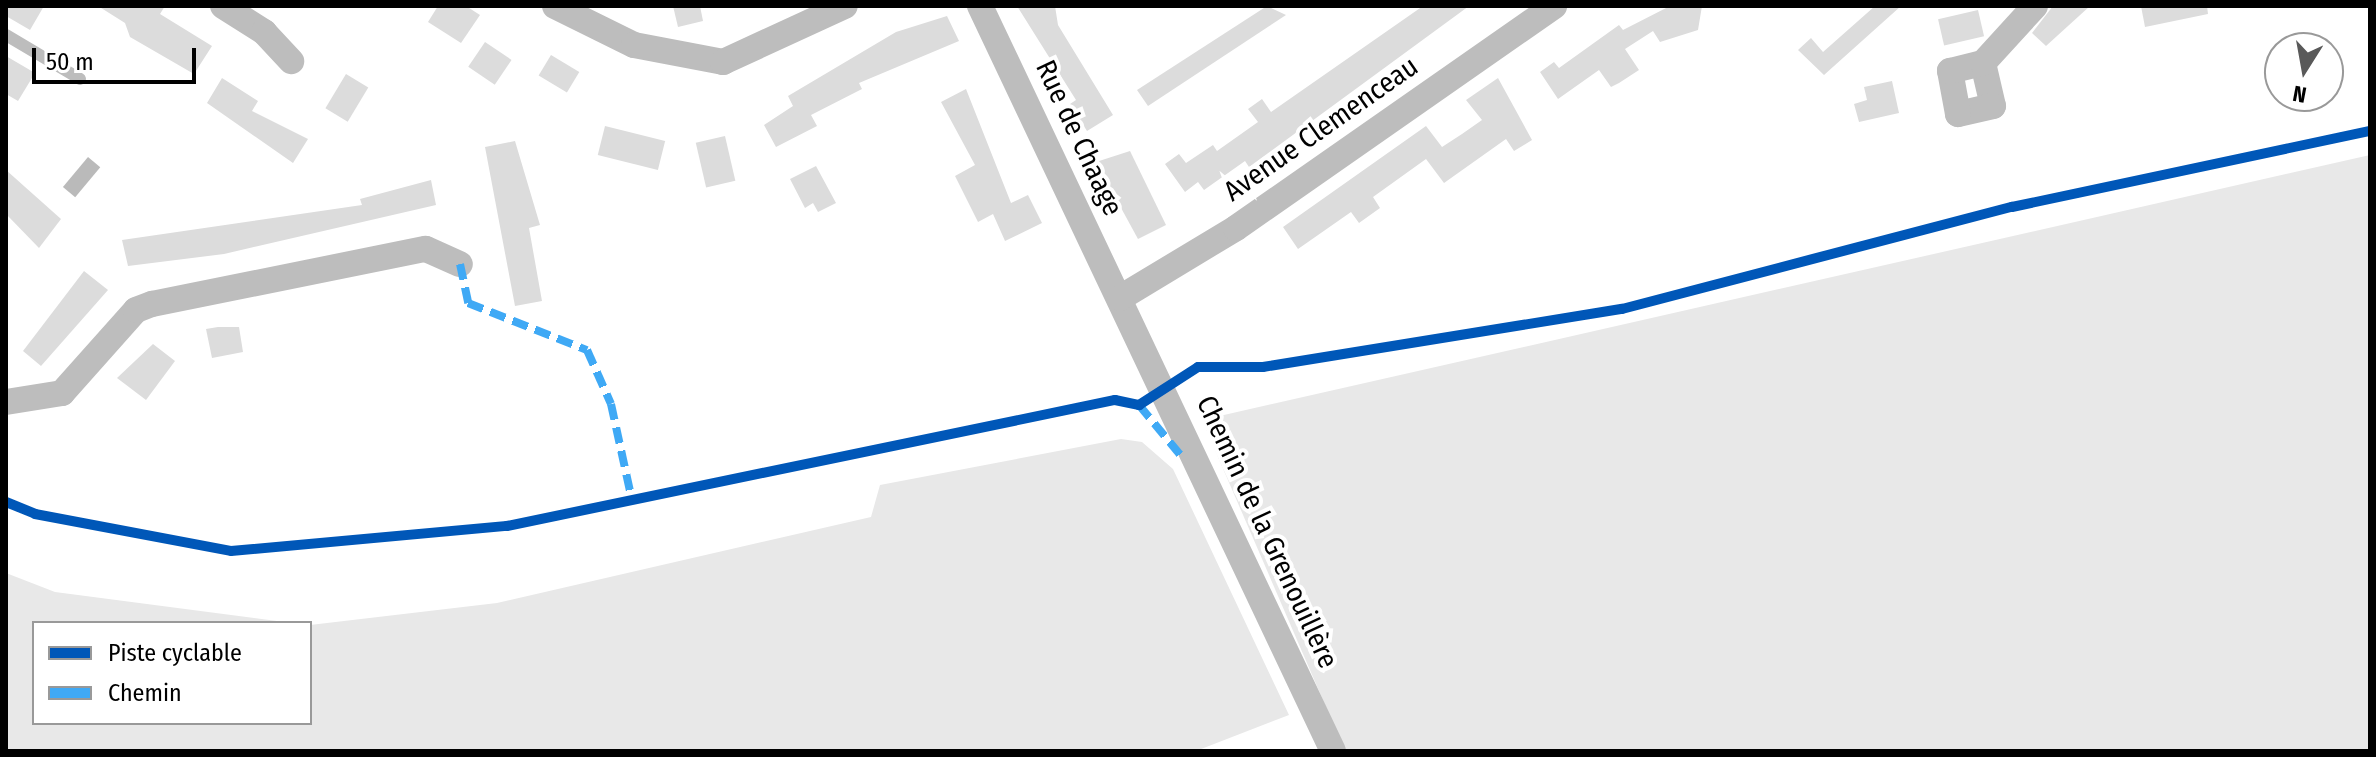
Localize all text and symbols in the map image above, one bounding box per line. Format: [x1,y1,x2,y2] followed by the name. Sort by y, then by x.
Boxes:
[36,32,200,82] scale bar
[2264,32,2344,112] north arrow
[46,48,94,76] text: 50 m
[1217,49,1425,209] street label: Avenue Clemenceau
[1028,55,1130,221] street label: Rue de Chaage
[2291,80,2309,109] text: N
[1189,390,1345,674] street label: Chemin de la Grenouillère
[32,621,312,725] legend
[108,639,242,667] text: Piste cyclable
[108,679,182,707] text: Chemin

